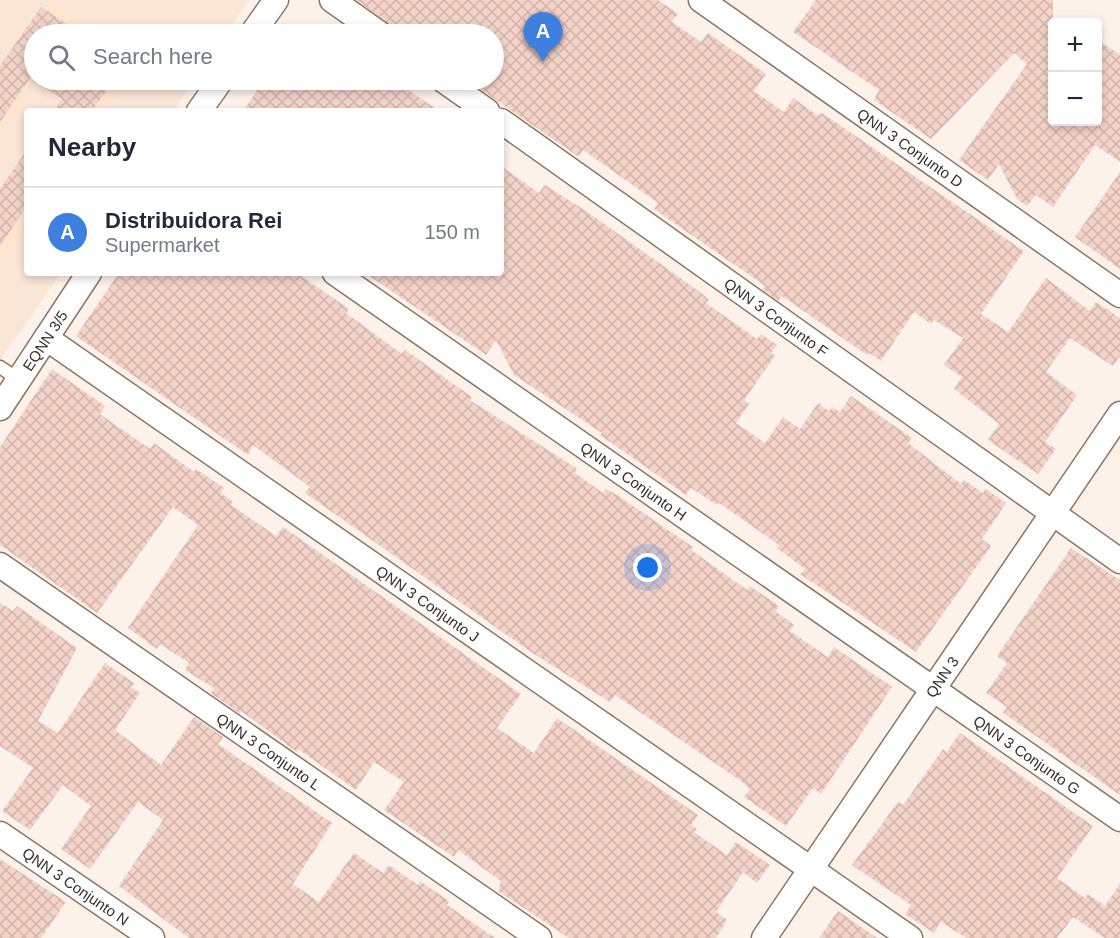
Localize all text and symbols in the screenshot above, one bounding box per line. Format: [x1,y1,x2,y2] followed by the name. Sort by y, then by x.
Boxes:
[524,13,562,62] pin: A
[1048,18,1102,126] map controls
[1048,18,1102,72] button: +
[24,24,504,90] search box
[45,41,78,74] icon: search
[93,44,213,69] text: Search here
[1048,72,1102,126] button: −
[854,104,967,190] street label: QNN 3 Conjunto D
[48,132,136,162] text: Nearby
[105,208,282,233] text: Distribuidora Rei
[60,221,75,243] text: A
[424,221,480,243] text: 150 m
[105,234,220,256] text: Supermarket
[721,274,832,360] street label: QNN 3 Conjunto F
[19,307,71,374] street label: EQNN 3/5
[578,438,690,524] street label: QNN 3 Conjunto H
[633,553,662,582] your location
[373,562,483,645] street label: QNN 3 Conjunto J
[922,653,962,700] street label: QNN 3
[214,709,324,793] street label: QNN 3 Conjunto L
[970,711,1084,797] street label: QNN 3 Conjunto G
[19,844,132,928] street label: QNN 3 Conjunto N

